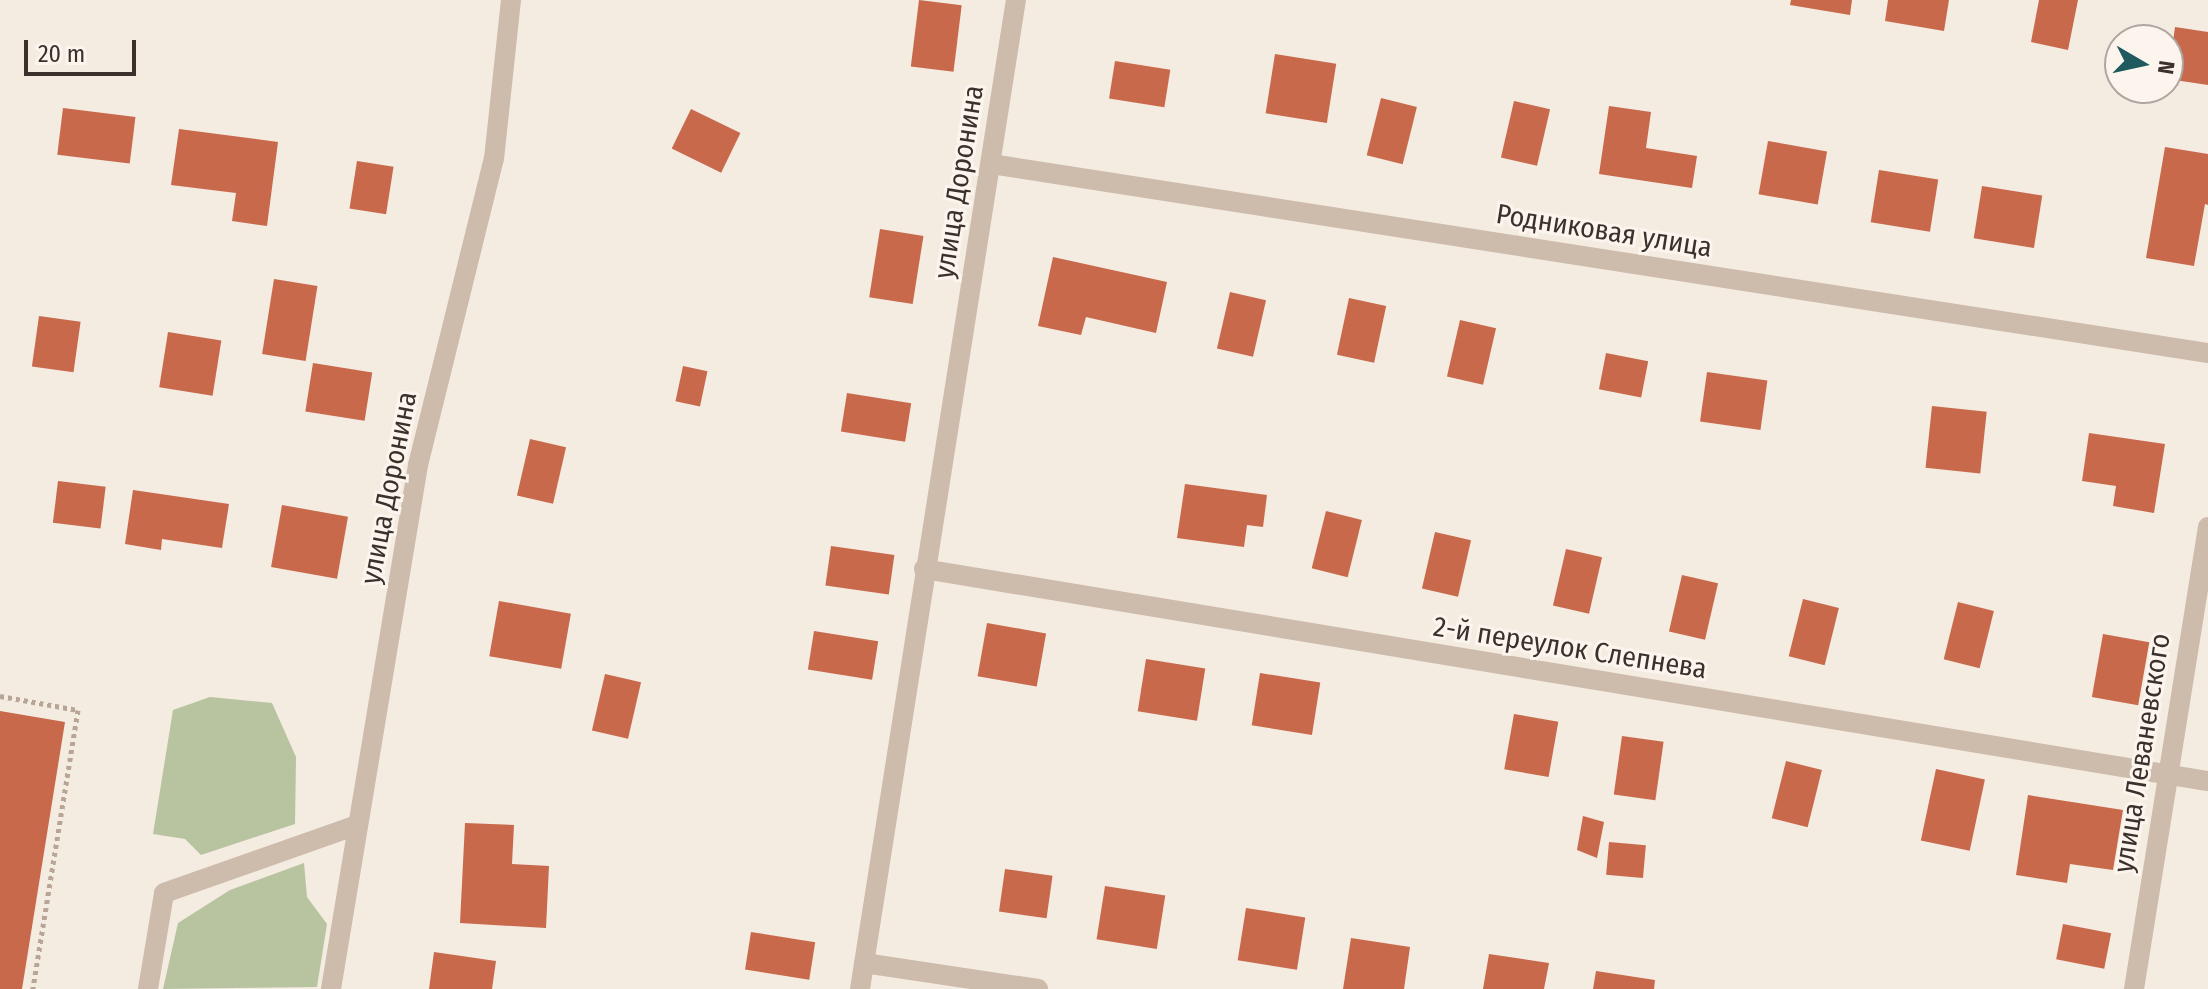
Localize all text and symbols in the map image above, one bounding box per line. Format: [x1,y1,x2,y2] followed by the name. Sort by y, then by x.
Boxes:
[28,24,140,74] scale bar
[2104,24,2184,104] north arrow
[38,40,85,68] text: 20 m
[2152,59,2181,76] text: N
[927,83,991,281] street label: улица Доронина
[1494,197,1714,265] street label: Родниковая улица
[354,389,424,587] street label: улица Доронина
[1431,610,1709,686] street label: 2-й переулок Слепнева
[2106,631,2178,875] street label: улица Леваневского

